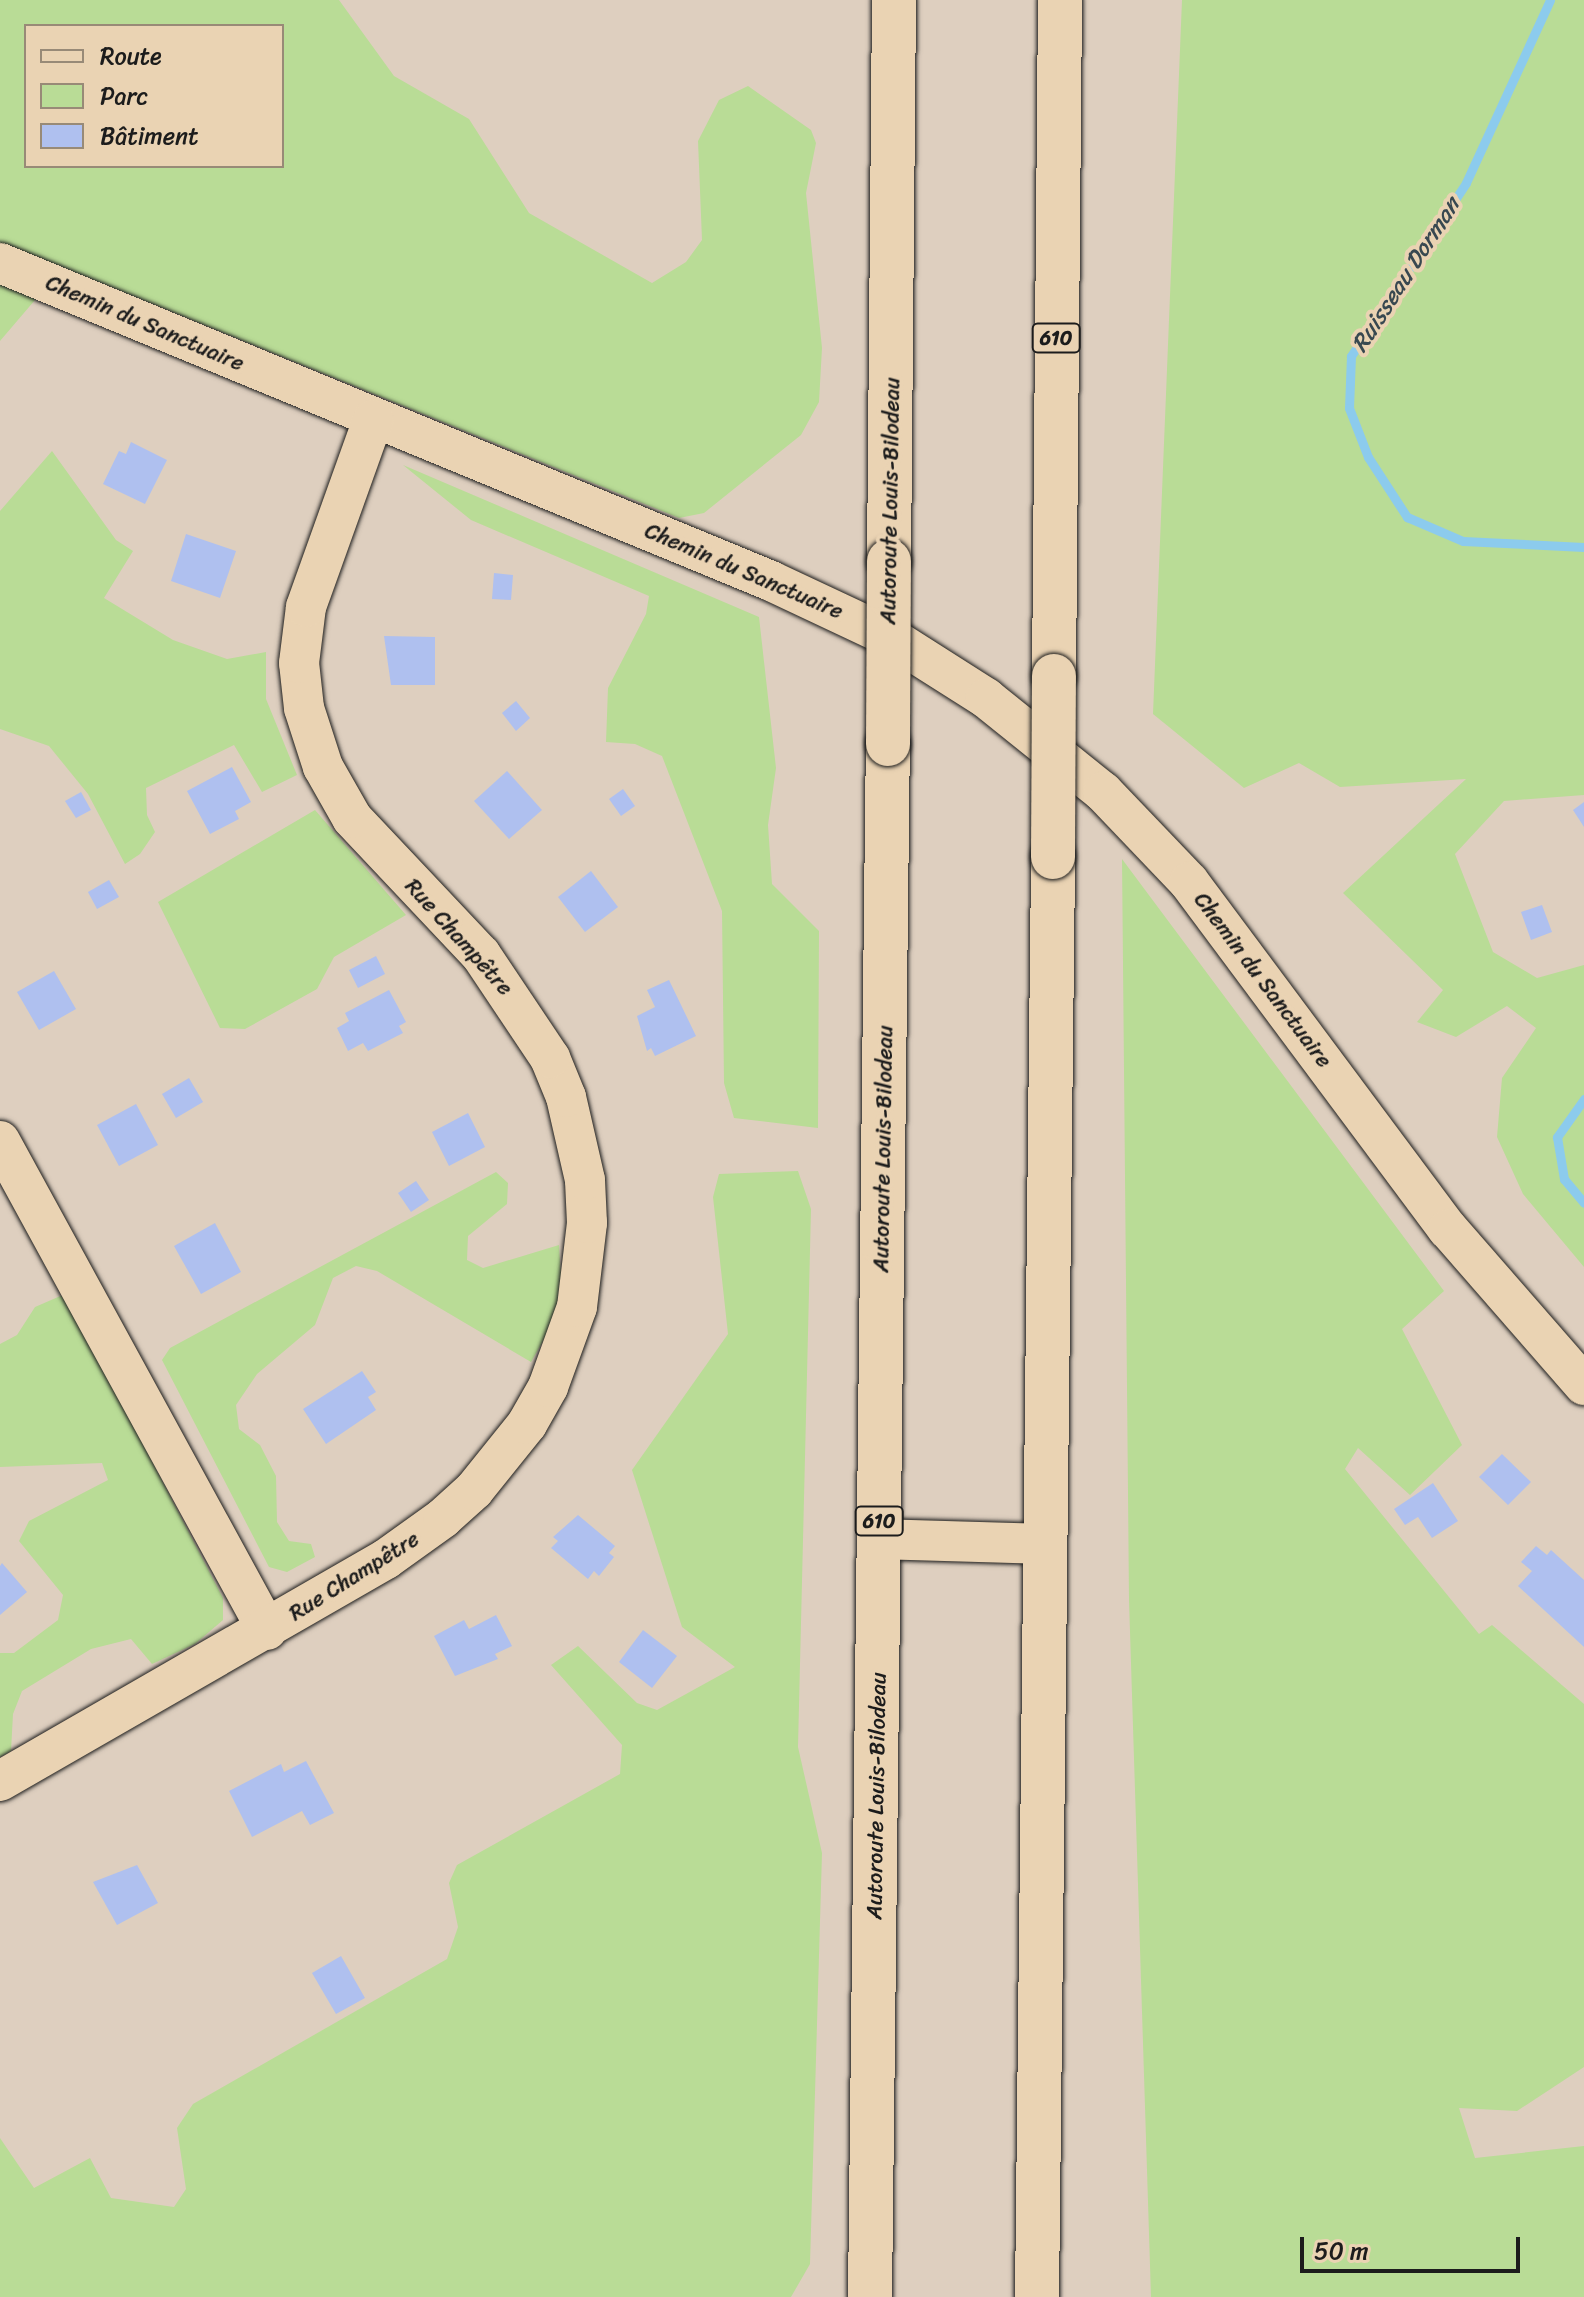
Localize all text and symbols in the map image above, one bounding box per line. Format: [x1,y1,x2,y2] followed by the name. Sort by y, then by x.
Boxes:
[24,24,284,168] legend
[100,35,162,77] text: Route
[100,75,148,117] text: Parc
[100,115,199,157] text: Bâtiment
[1345,192,1467,358] water label: Ruisseau Dorman
[42,269,248,377] street label: Chemin du Sanctuaire
[1030,322,1082,354] road number: 610
[875,377,905,625] street label: Autoroute Louis-Bilodeau
[641,517,847,625] street label: Chemin du Sanctuaire
[400,873,518,1001] street label: Rue Champêtre
[1189,887,1337,1073] street label: Chemin du Sanctuaire
[868,1025,898,1273] street label: Autoroute Louis-Bilodeau
[853,1505,905,1537] road number: 610
[284,1526,424,1626] street label: Rue Champêtre
[861,1672,891,1920] street label: Autoroute Louis-Bilodeau
[1304,2221,1524,2271] scale bar
[1314,2230,1369,2272] text: 50 m

